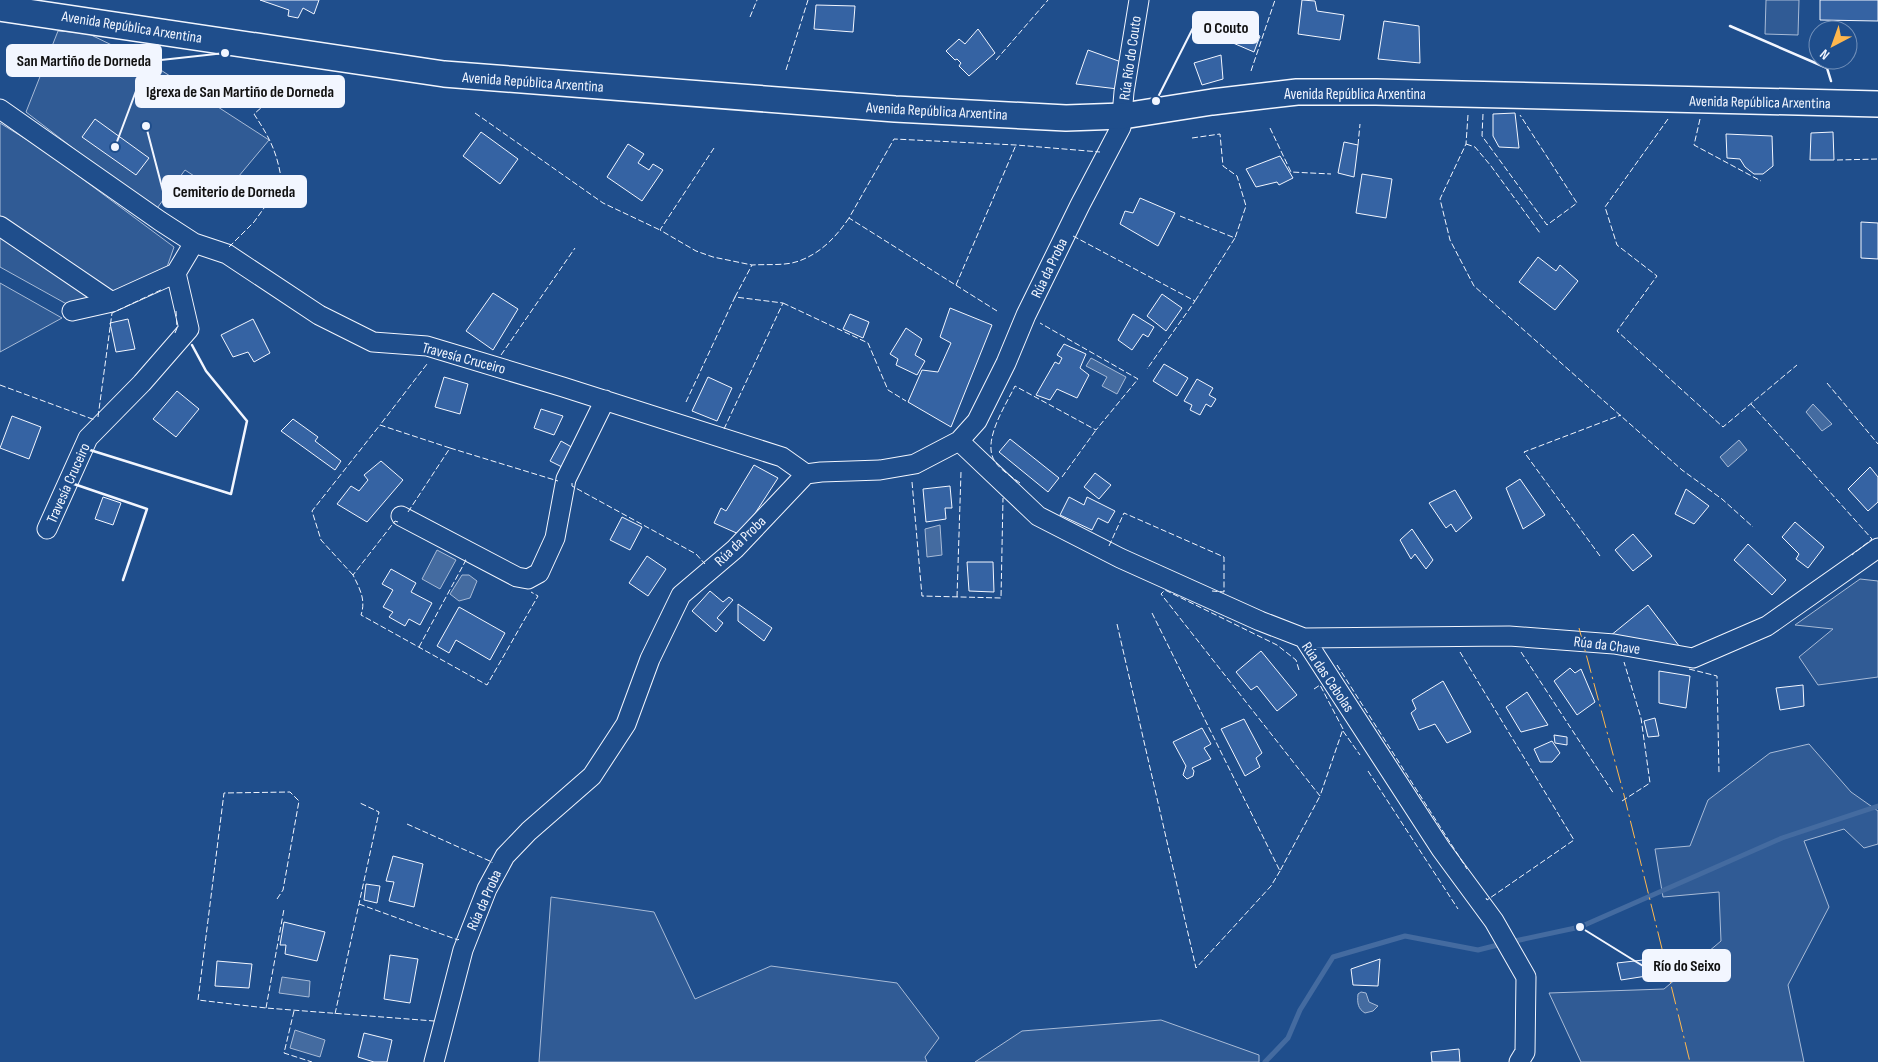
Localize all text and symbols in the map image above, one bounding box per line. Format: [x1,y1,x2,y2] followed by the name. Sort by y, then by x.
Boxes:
[60,7,204,48] street label: Avenida República Arxentina
[1193,12,1258,43] callout: O Couto
[1115,15,1146,101] street label: Rúa Río do Couto
[1203,19,1249,38] text: O Couto
[1808,20,1858,70] north arrow
[7,45,161,76] callout: San Martiño de Dorneda
[1816,46,1833,63] text: N
[17,52,151,71] text: San Martiño de Dorneda
[461,68,604,97] street label: Avenida República Arxentina
[136,76,344,107] callout: Igrexa de San Martiño de Dorneda
[146,83,334,102] text: Igrexa de San Martiño de Dorneda
[1283,85,1426,104] street label: Avenida República Arxentina
[1688,92,1831,113] street label: Avenida República Arxentina
[865,98,1008,125] street label: Avenida República Arxentina
[163,176,306,207] callout: Cemiterio de Dorneda
[173,183,295,202] text: Cemiterio de Dorneda
[1027,235,1072,301] street label: Rúa da Proba
[420,338,508,379] street label: Travesía Cruceiro
[42,440,95,526] street label: Travesía Cruceiro
[711,512,770,571] street label: Rúa da Proba
[1573,632,1641,659] street label: Rúa da Chave
[1297,639,1358,716] street label: Rúa das Cebolas
[463,867,506,933] street label: Rúa da Proba
[1643,950,1730,981] callout: Río do Seixo
[1653,957,1721,976] text: Río do Seixo

